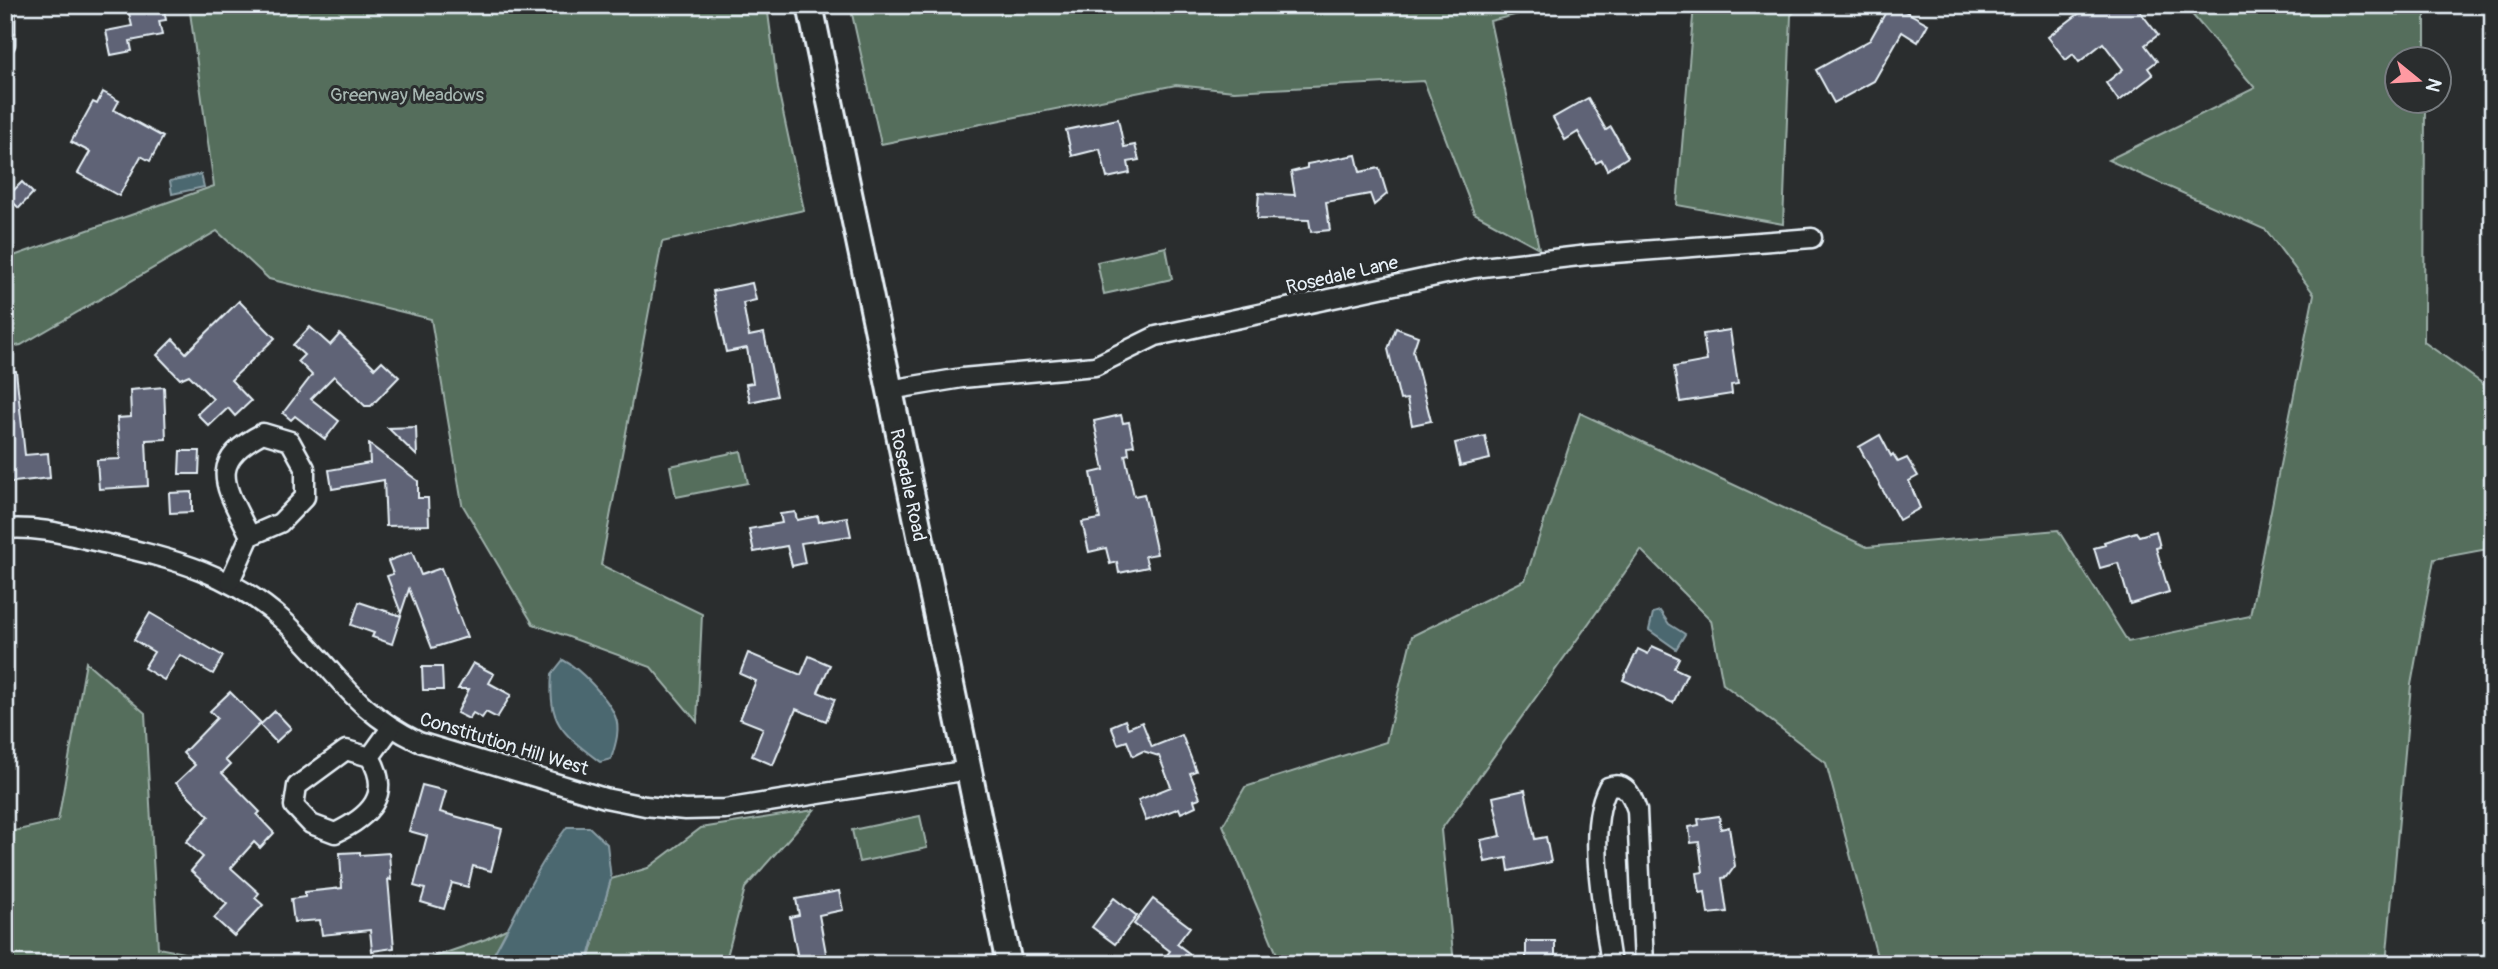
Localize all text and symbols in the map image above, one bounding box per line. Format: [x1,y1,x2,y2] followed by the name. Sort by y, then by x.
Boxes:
[2382,46,2452,116] north arrow
[2420,75,2447,95] text: N
[330,83,485,107] park label: Greenway Meadows
[1284,250,1401,300] street label: Rosedale Lane
[884,426,932,544] street label: Rosedale Road
[417,707,592,781] street label: Constitution Hill West

